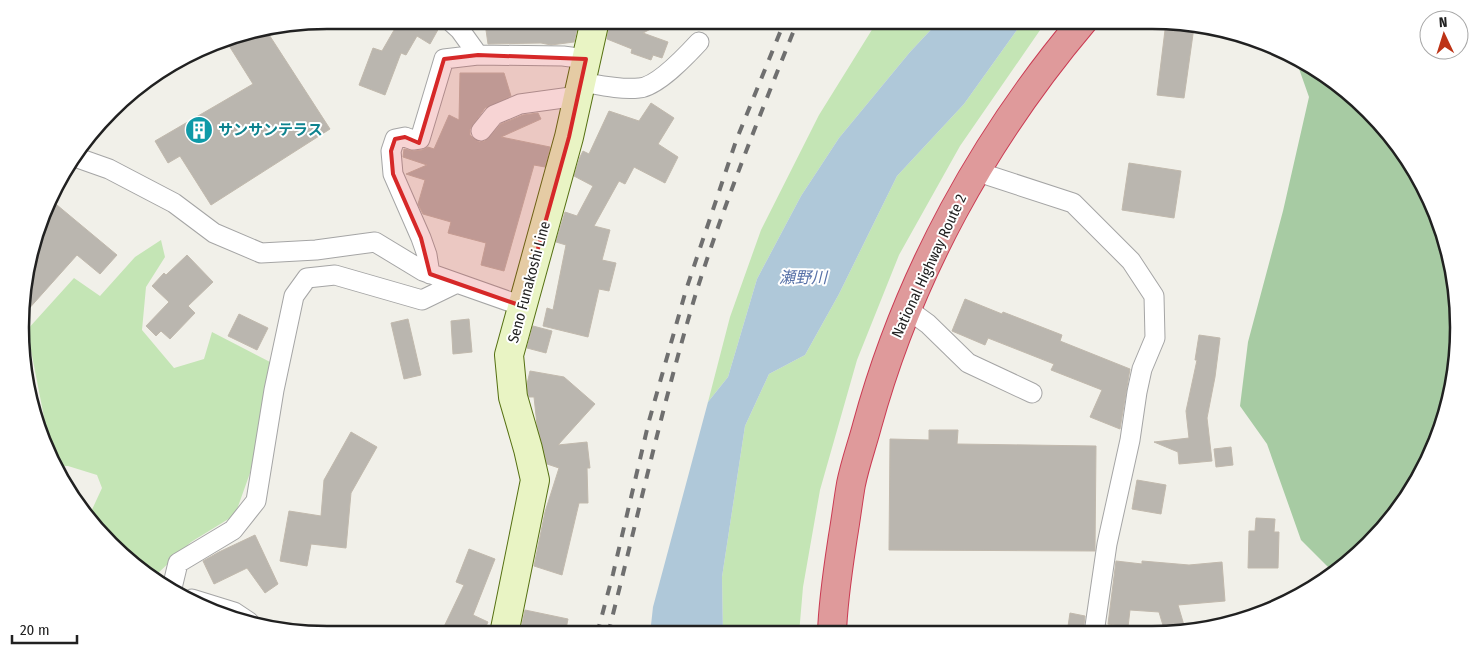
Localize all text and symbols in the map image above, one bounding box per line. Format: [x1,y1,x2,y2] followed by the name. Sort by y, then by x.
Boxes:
[1419,10,1469,60] north arrow
[1438,14,1448,31] text: N
[184,115,214,145] building icon: サンサンテラス
[218,121,323,139] place label: サンサンテラス
[888,191,970,341] street label: National Highway Route 2
[504,219,554,345] street label: Seno Funakoshi Line
[779,268,829,287] water label: 瀬野川
[12,612,78,644] scale bar
[20,621,50,639] text: 20 m

